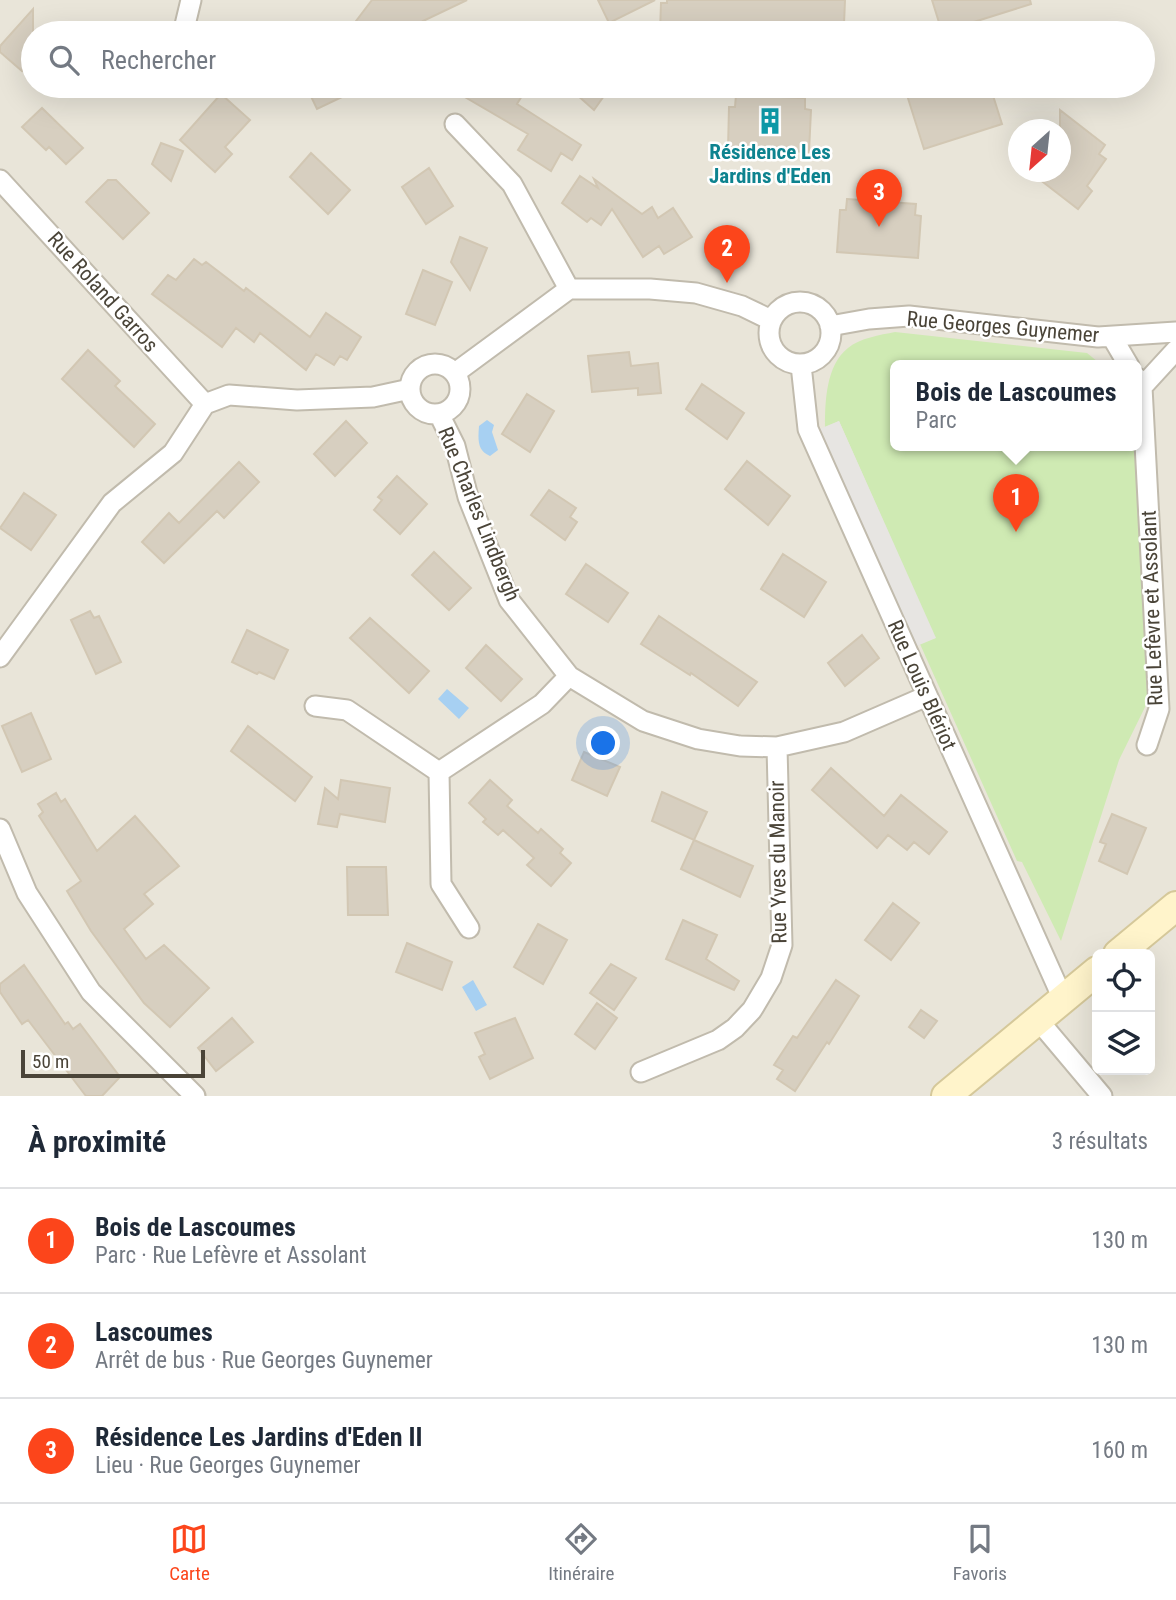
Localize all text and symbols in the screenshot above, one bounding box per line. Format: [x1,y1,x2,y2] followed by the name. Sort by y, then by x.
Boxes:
[21,21,1155,98] search box
[45,41,83,79] icon: search
[101,45,216,75] text: Rechercher
[755,106,785,136] building icon: Résidence Les Jardins d'Eden
[1008,119,1071,182] north arrow
[709,140,831,188] place label: Résidence Les Jardins d'Eden
[856,169,902,227] pin: 3
[704,225,750,283] pin: 2
[43,227,163,357] street label: Rue Roland Garros
[906,307,1100,347] street label: Rue Georges Guynemer
[890,360,1142,451] popup
[916,377,1116,407] text: Bois de Lascoumes
[916,407,957,434] text: Parc
[433,423,525,605] street label: Rue Charles Lindbergh
[993,474,1039,532] pin: 1
[1137,510,1167,706] street label: Rue Lefèvre et Assolant
[883,616,961,754] street label: Rue Louis Blériot
[586,726,620,760] your location
[765,780,791,944] street label: Rue Yves du Manoir
[1092,949,1155,1075] map controls
[1092,949,1155,1012] button: locate
[1092,1012,1155,1075] button: layers
[21,1047,205,1079] scale bar
[32,1050,69,1073] text: 50 m
[28,1124,166,1159] text: À proximité
[1052,1128,1148,1155] text: 3 résultats
[95,1212,296,1242] text: Bois de Lascoumes
[45,1227,57,1254] text: 1
[1091,1227,1148,1254] text: 130 m
[95,1242,367,1269] text: Parc · Rue Lefèvre et Assolant
[95,1317,213,1347] text: Lascoumes
[45,1332,57,1359] text: 2
[1091,1332,1148,1359] text: 130 m
[95,1347,433,1374] text: Arrêt de bus · Rue Georges Guynemer
[95,1422,423,1452] text: Résidence Les Jardins d'Eden II
[45,1437,57,1464] text: 3
[1091,1437,1148,1464] text: 160 m
[95,1452,361,1479] text: Lieu · Rue Georges Guynemer
[169,1520,210,1585] tab: Carte
[548,1520,614,1585] tab: Itinéraire
[953,1520,1007,1585] tab: Favoris

